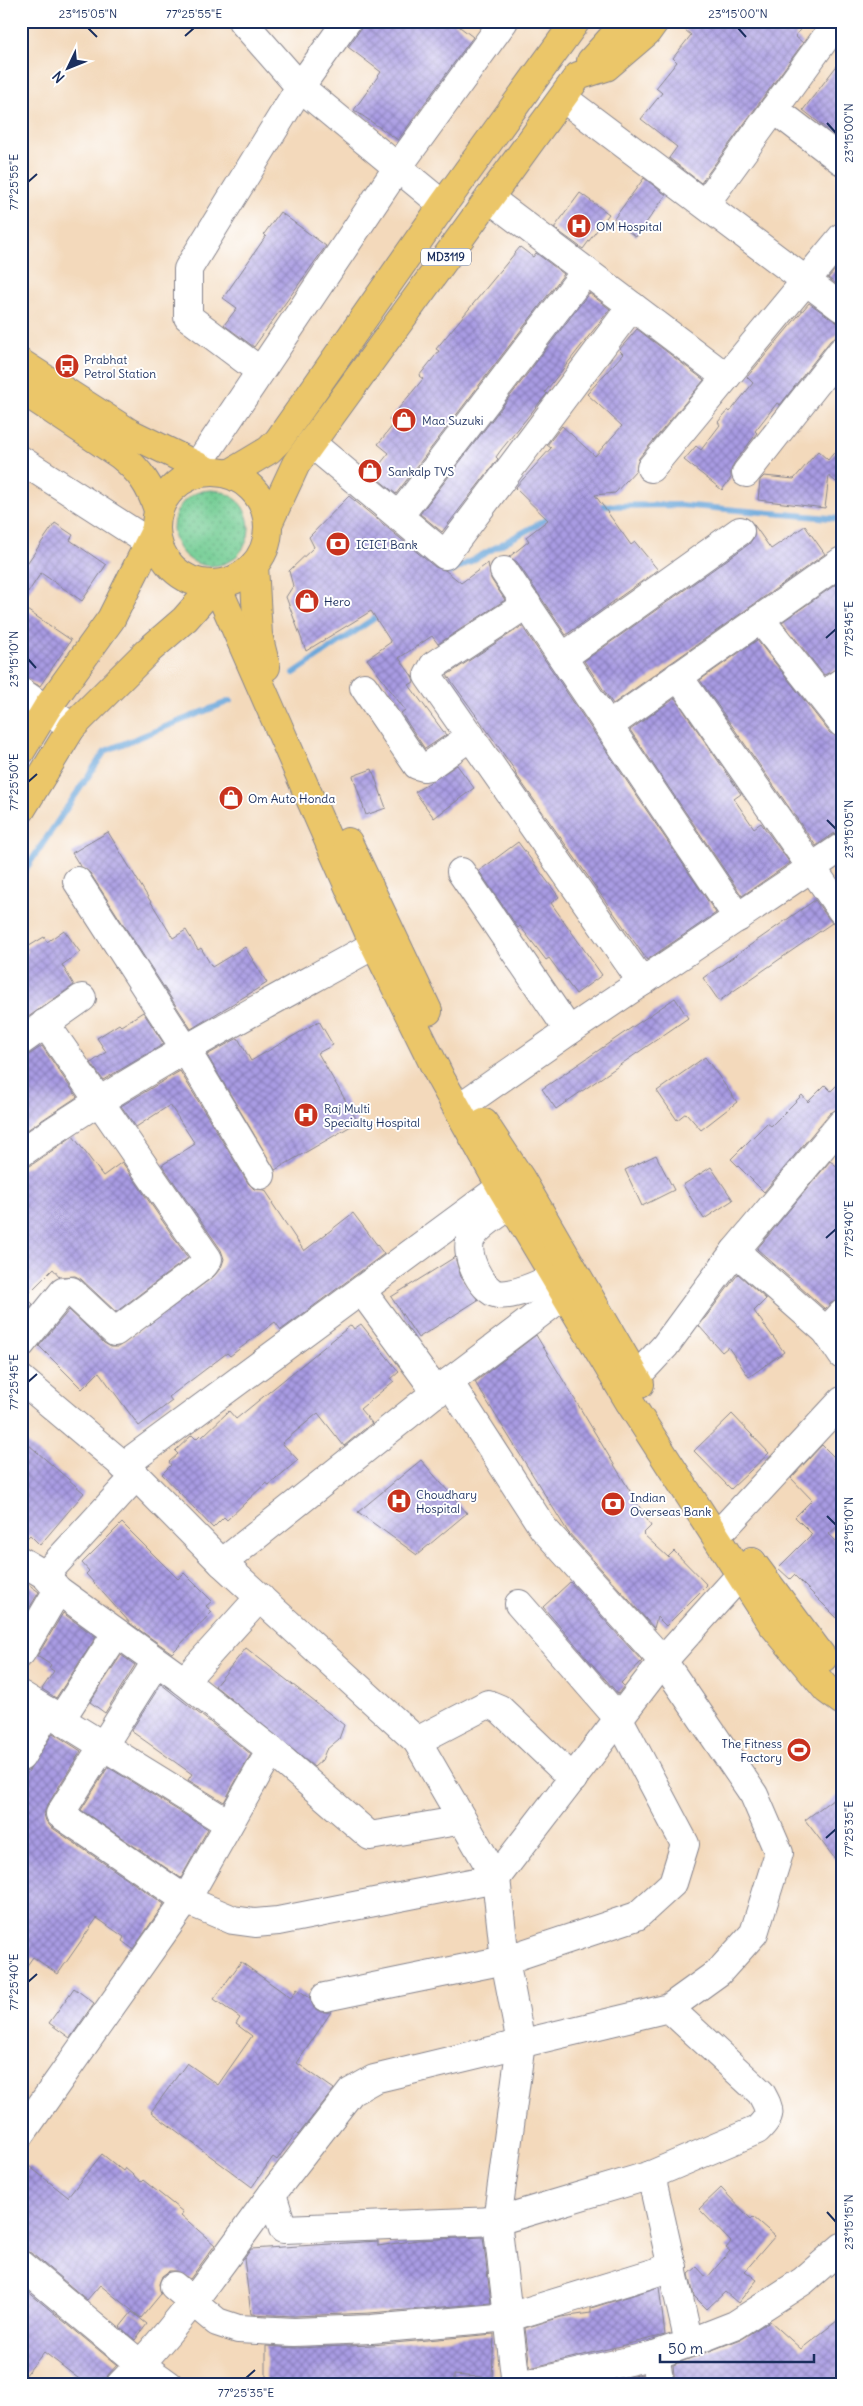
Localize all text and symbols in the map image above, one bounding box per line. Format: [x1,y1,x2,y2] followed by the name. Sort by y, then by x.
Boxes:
[59,6,117,21] text: 23°15'05"N
[166,6,222,21] text: 77°25'55"E
[708,6,768,21] text: 23°15'00"N
[42,42,92,92] north arrow
[49,67,68,87] text: N
[841,103,856,163] text: 23°15'00"N
[6,154,21,210] text: 77°25'55"E
[566,213,592,239] hospital icon: OM Hospital
[596,219,662,234] place label: OM Hospital
[421,248,471,266] road number: MD3119
[84,352,156,381] place label: Prabhat Petrol Station
[54,353,80,379] bus stop icon: Prabhat Petrol Station
[391,407,417,433] shop icon: Maa Suzuki
[422,413,483,428] place label: Maa Suzuki
[357,458,383,484] shop icon: Sankalp TVS
[388,464,455,479] place label: Sankalp TVS
[325,531,351,557] bank icon: ICICI Bank
[356,537,418,552] place label: ICICI Bank
[294,588,320,614] shop icon: Hero
[324,594,351,609] place label: Hero
[841,601,856,657] text: 77°25'45"E
[6,631,21,687] text: 23°15'10"N
[6,753,21,811] text: 77°25'50"E
[218,785,244,811] shop icon: Om Auto Honda
[248,791,335,806] place label: Om Auto Honda
[841,800,856,858] text: 23°15'05"N
[324,1101,420,1130] place label: Raj Multi Specialty Hospital
[293,1102,319,1128] hospital icon: Raj Multi Specialty Hospital
[841,1200,856,1258] text: 77°25'40"E
[6,1354,21,1410] text: 77°25'45"E
[416,1487,477,1516] place label: Choudhary Hospital
[386,1488,412,1514] hospital icon: Choudhary Hospital
[630,1490,711,1519] place label: Indian Overseas Bank
[600,1491,626,1517] bank icon: Indian Overseas Bank
[841,1497,856,1553] text: 23°15'10"N
[722,1736,782,1765] place label: The Fitness Factory
[786,1737,812,1763] sports icon: The Fitness Factory
[841,1801,856,1857] text: 77°25'35"E
[6,1953,21,2011] text: 77°25'40"E
[841,2194,856,2250] text: 23°15'15"N
[660,2331,814,2363] scale bar
[668,2339,703,2358] text: 50 m
[218,2385,274,2400] text: 77°25'35"E

